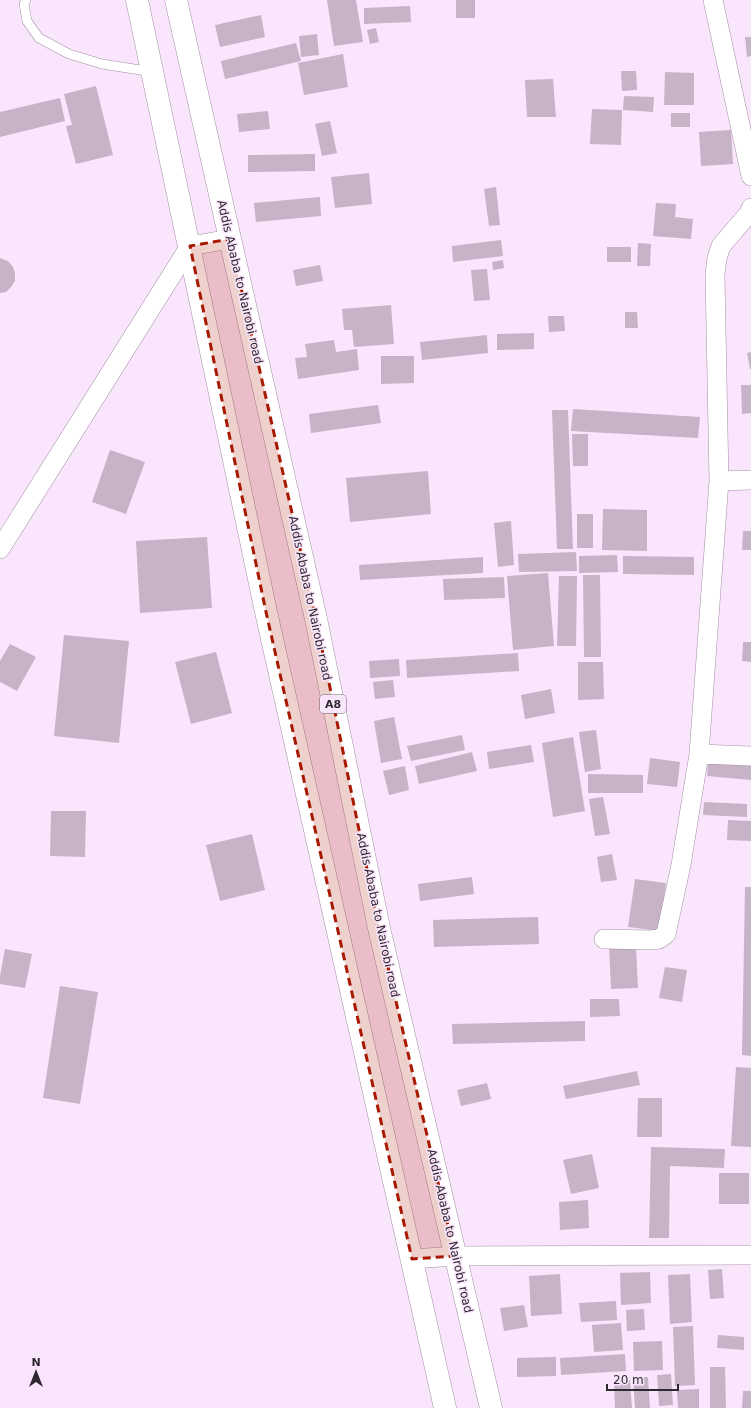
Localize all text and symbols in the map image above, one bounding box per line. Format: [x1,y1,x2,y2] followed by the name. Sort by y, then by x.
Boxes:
[214,199,266,365] street label: Addis Ababa to Nairobi road
[286,514,334,682] street label: Addis Ababa to Nairobi road
[320,695,346,713] road number: A8
[354,831,402,999] street label: Addis Ababa to Nairobi road
[424,1148,476,1314] street label: Addis Ababa to Nairobi road
[16,1352,56,1392] north arrow
[31,1356,41,1369] text: N
[607,1366,678,1392] scale bar
[613,1373,644,1387] text: 20 m

